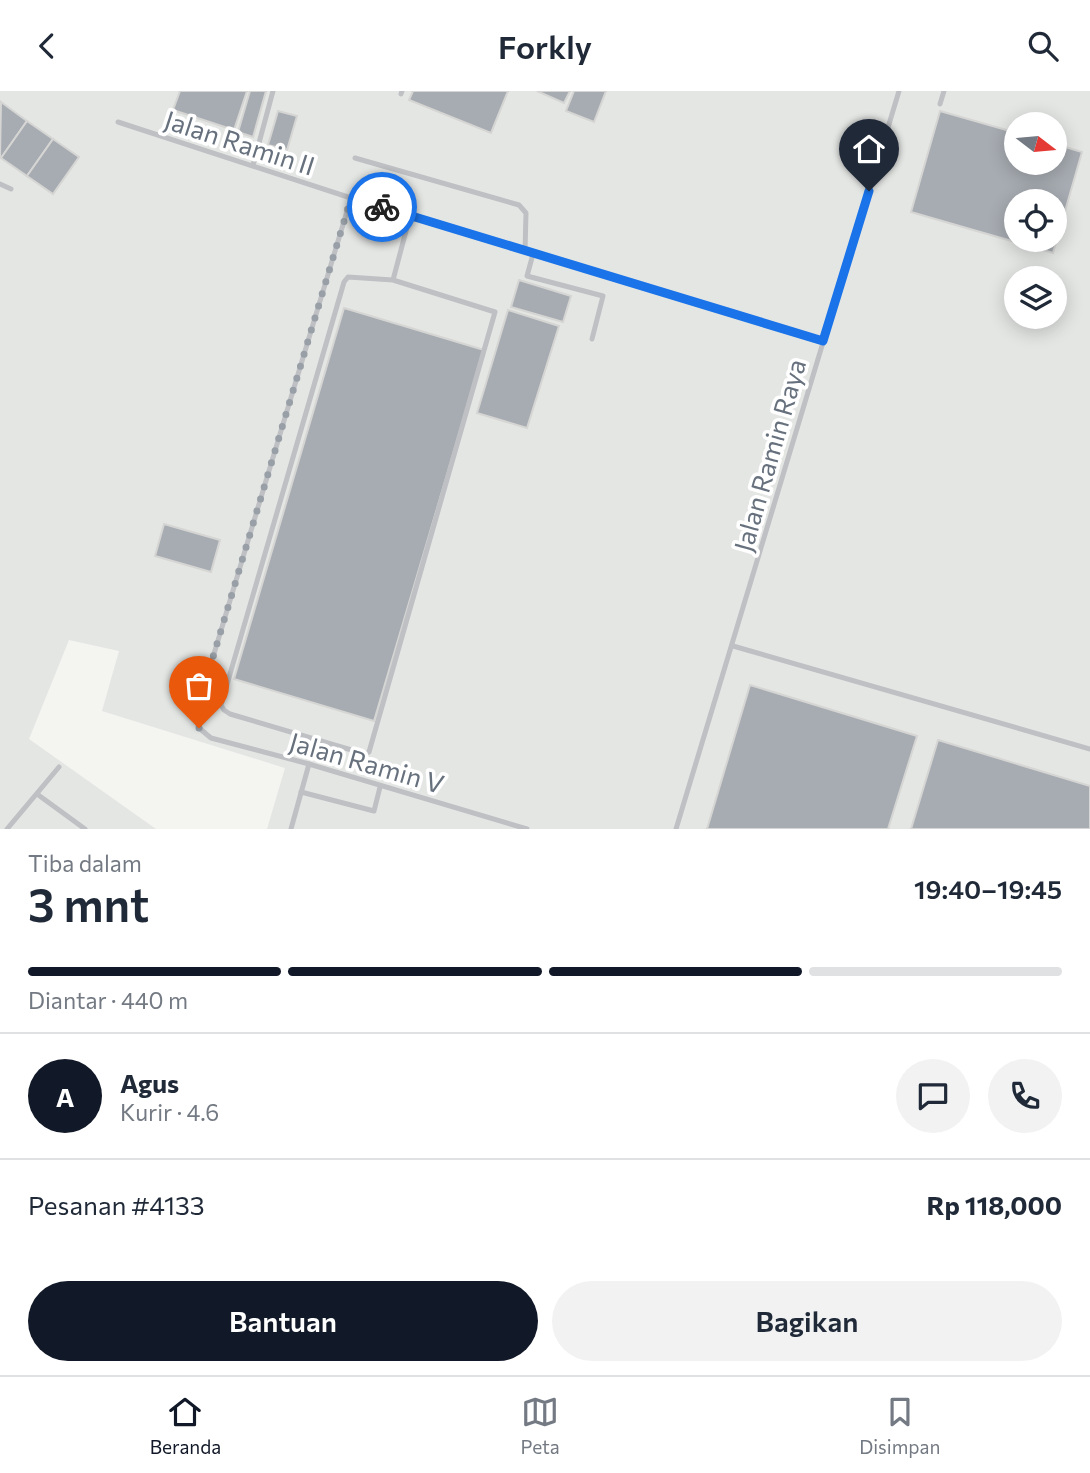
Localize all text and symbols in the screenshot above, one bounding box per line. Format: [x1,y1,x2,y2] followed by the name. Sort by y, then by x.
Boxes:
[498,26,592,66] text: Forkly
[28,27,66,65] icon: back
[1024,27,1062,65] icon: search
[161,103,319,181] street label: Jalan Ramin II
[1004,112,1068,175] north arrow
[1004,112,1067,329] map controls
[839,119,899,191] pin
[850,130,888,168] icon: home
[347,172,417,242] courier
[363,188,401,226] icon: bike
[1004,189,1067,252] button: locate
[1004,266,1067,329] button: layers
[727,355,811,555] street label: Jalan Ramin Raya
[169,656,229,728] pin
[180,667,218,705] icon: bag
[286,725,448,799] street label: Jalan Ramin V
[28,849,142,877] text: Tiba dalam
[914,873,1062,904] text: 19:40–19:45
[28,875,149,931] text: 3 mnt
[28,986,188,1014] text: Diantar · 440 m
[896,1059,970,1133] button: chat
[988,1059,1062,1133] button: phone
[120,1067,179,1098] text: Agus
[56,1081,74,1112] text: A
[120,1098,219,1126] text: Kurir · 4.6
[28,1189,205,1220] text: Pesanan #4133
[926,1189,1062,1220] text: Rp 118,000
[28,1281,538,1361] button: Bantuan
[552,1281,1062,1361] button: Bagikan
[150,1393,221,1458] tab: Beranda
[521,1393,560,1458] tab: Peta
[859,1393,940,1458] tab: Disimpan

